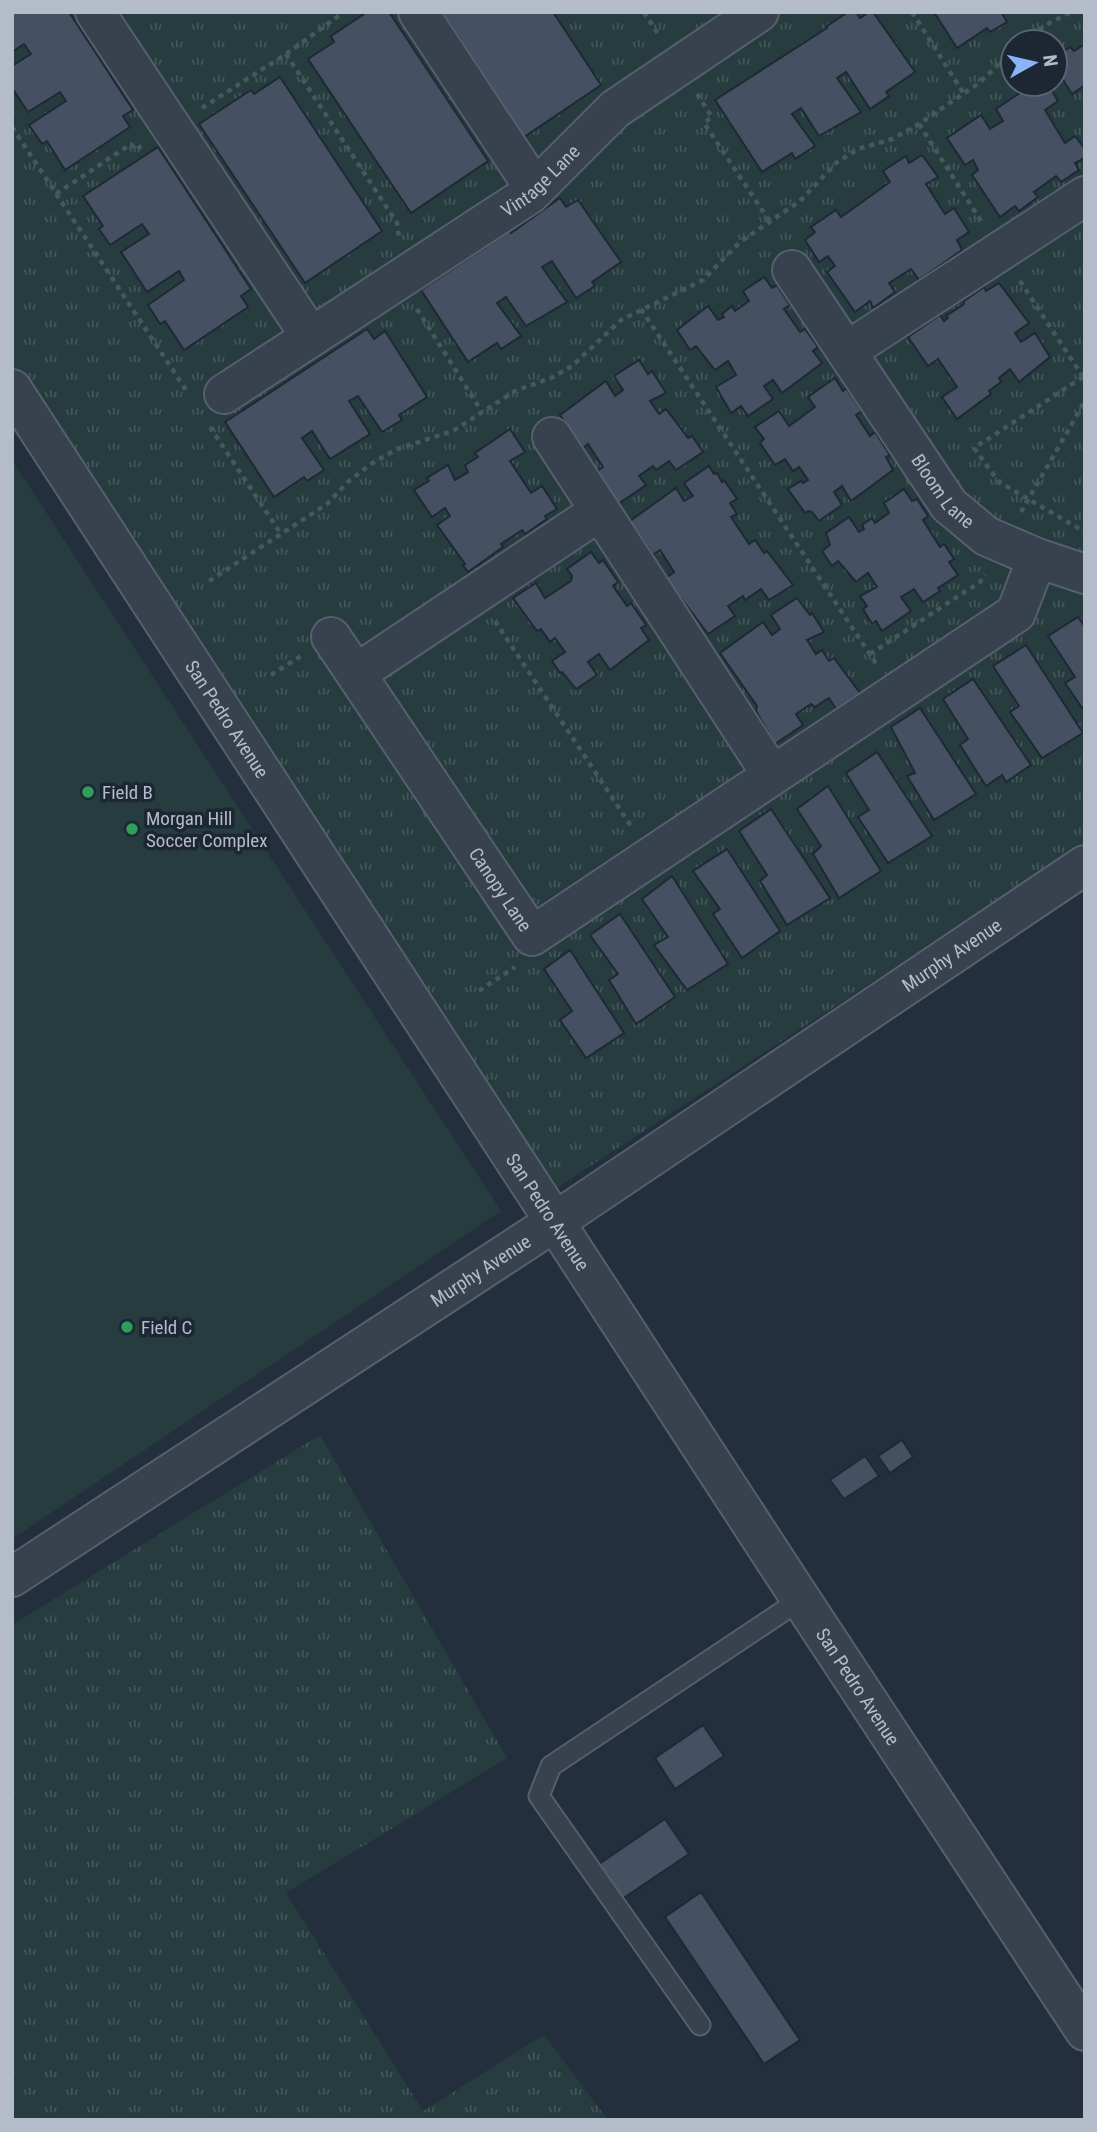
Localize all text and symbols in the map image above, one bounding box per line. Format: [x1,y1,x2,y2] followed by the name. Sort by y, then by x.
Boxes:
[999,28,1069,98] north arrow
[1038,53,1063,68] text: N
[497,140,585,222] street label: Vintage Lane
[906,450,979,533] street label: Bloom Lane
[180,656,273,782] street label: San Pedro Avenue
[102,781,153,804] place label: Field B
[80,784,96,800] marker: Field B
[146,807,268,852] place label: Morgan Hill Soccer Complex
[124,821,140,837] marker: Morgan Hill Soccer Complex
[464,843,537,936] street label: Canopy Lane
[898,913,1006,997] street label: Murphy Avenue
[501,1149,594,1275] street label: San Pedro Avenue
[426,1230,535,1312] street label: Murphy Avenue
[141,1316,192,1339] place label: Field C
[119,1319,135,1335] marker: Field C
[811,1624,904,1750] street label: San Pedro Avenue

